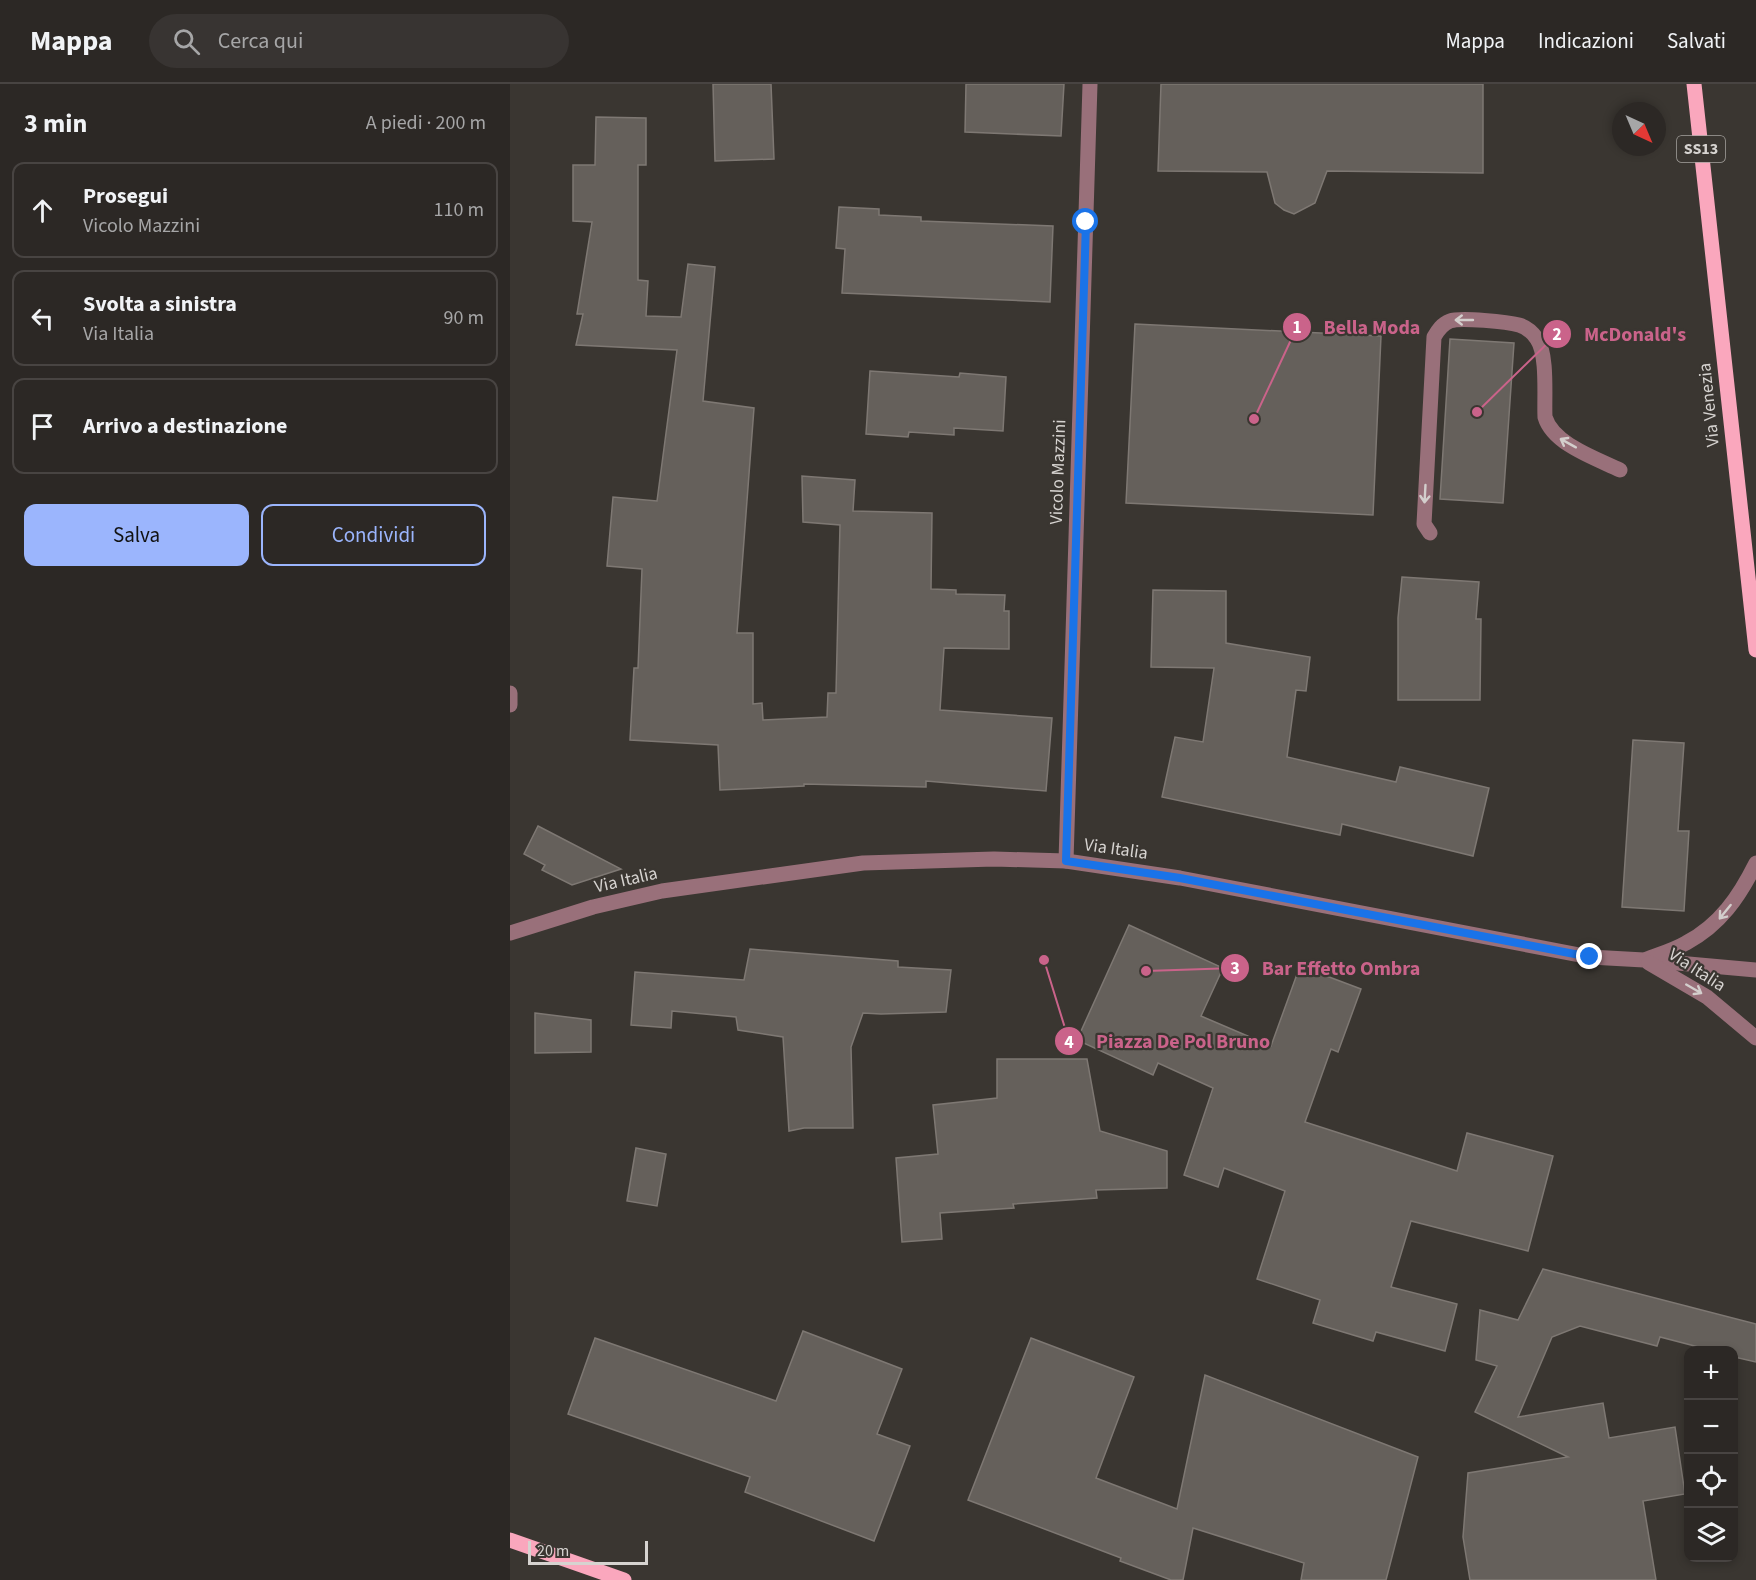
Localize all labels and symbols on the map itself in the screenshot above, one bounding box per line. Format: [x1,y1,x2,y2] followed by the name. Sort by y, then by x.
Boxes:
[1612,102,1666,156] north arrow
[1677,136,1725,162] road number: SS13
[1072,208,1098,234] route start
[1282,308,1433,346] callout: Bella Moda
[1324,314,1420,342] text: Bella Moda
[1454,314,1474,326] one-way arrow
[1292,315,1302,340] text: 1
[1542,315,1698,353] callout: McDonald's
[1584,321,1686,349] text: McDonald's
[1552,322,1562,347] text: 2
[1692,362,1726,448] street label: Via Venezia
[1044,419,1072,525] street label: Vicolo Mazzini
[1560,437,1577,449] one-way arrow
[1420,484,1431,504] one-way arrow
[1083,832,1149,866] street label: Via Italia
[592,861,660,899] street label: Via Italia
[1718,904,1731,920] one-way arrow
[1663,942,1731,998] street label: Via Italia
[1576,943,1602,969] route end
[1220,949,1433,987] callout: Bar Effetto Ombra
[1262,955,1420,983] text: Bar Effetto Ombra
[1230,956,1240,981] text: 3
[1686,984,1703,996] one-way arrow
[1054,1022,1282,1060] callout: Piazza De Pol Bruno
[1096,1028,1270,1056] text: Piazza De Pol Bruno
[1064,1030,1074,1055] text: 4
[528,1538,648,1566] scale bar

